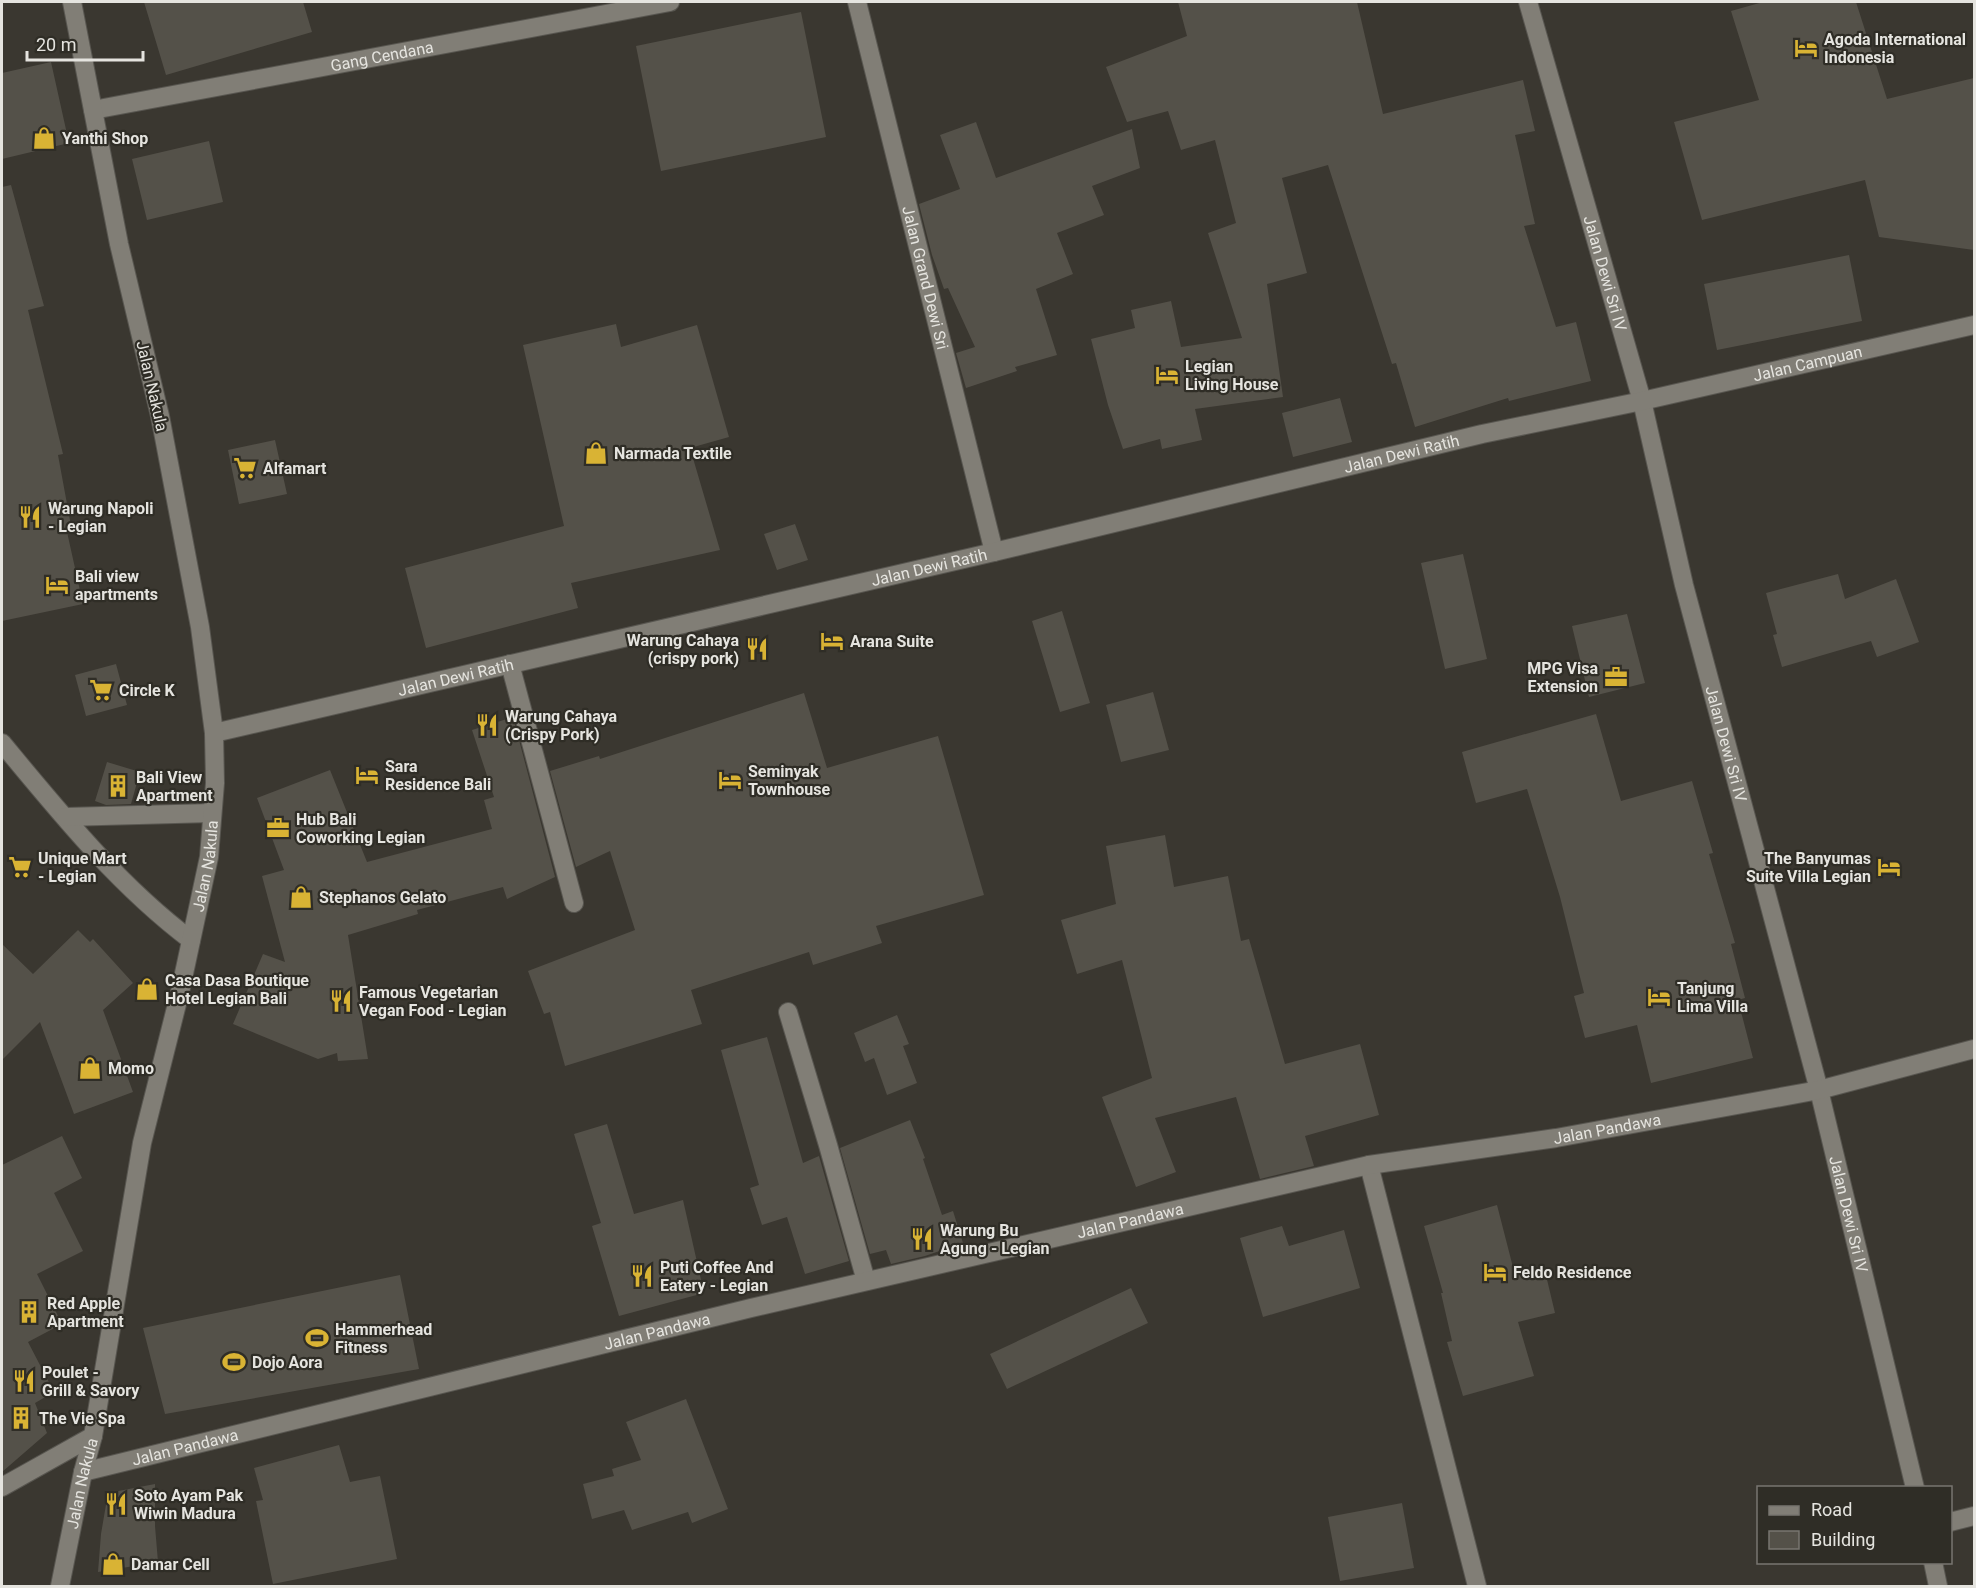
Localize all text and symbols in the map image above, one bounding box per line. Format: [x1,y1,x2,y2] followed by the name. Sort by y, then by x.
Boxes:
[27,24,142,62] scale bar
[1824,30,1966,67] place label: Agoda International Indonesia
[36,34,76,55] text: 20 m
[1793,35,1819,61] hotel icon: Agoda International Indonesia
[329,37,435,75] street label: Gang Cendana
[31,125,57,151] shop icon: Yanthi Shop
[62,129,148,148] place label: Yanthi Shop
[899,204,953,351] street label: Jalan Grand Dewi Sri
[1580,213,1631,333] street label: Jalan Dewi Sri IV
[132,339,172,433] street label: Jalan Nakula
[1751,341,1864,385] street label: Jalan Campuan
[1185,357,1279,394] place label: Legian Living House
[1154,362,1180,388] hotel icon: Legian Living House
[1342,430,1461,477] street label: Jalan Dewi Ratih
[583,440,609,466] shop icon: Narmada Textile
[614,444,732,463] place label: Narmada Textile
[232,455,258,481] supermarket icon: Alfamart
[263,459,327,478] place label: Alfamart
[48,499,154,536] place label: Warung Napoli - Legian
[17,504,43,530] restaurant icon: Warung Napoli - Legian
[869,544,989,590] street label: Jalan Dewi Ratih
[75,567,158,604] place label: Bali view apartments
[44,572,70,598] hotel icon: Bali view apartments
[819,628,845,654] hotel icon: Arana Suite
[627,631,739,668] place label: Warung Cahaya (crispy pork)
[850,632,934,651] place label: Arana Suite
[744,636,770,662] restaurant icon: Warung Cahaya (crispy pork)
[396,654,515,700] street label: Jalan Dewi Ratih
[1527,659,1598,696] place label: MPG Visa Extension
[1603,664,1629,690] office icon: MPG Visa Extension
[88,677,114,703] supermarket icon: Circle K
[119,681,176,700] place label: Circle K
[1702,684,1751,804] street label: Jalan Dewi Sri IV
[505,707,618,744] place label: Warung Cahaya (Crispy Pork)
[474,712,500,738] restaurant icon: Warung Cahaya (Crispy Pork)
[385,757,491,794] place label: Sara Residence Bali
[354,762,380,788] hotel icon: Sara Residence Bali
[748,762,830,799] place label: Seminyak Townhouse
[717,767,743,793] hotel icon: Seminyak Townhouse
[136,768,213,805] place label: Bali View Apartment
[105,773,131,799] building icon: Bali View Apartment
[296,810,425,847] place label: Hub Bali Coworking Legian
[265,815,291,841] office icon: Hub Bali Coworking Legian
[188,820,221,914] street label: Jalan Nakula
[38,849,127,886] place label: Unique Mart - Legian
[1746,849,1871,886] place label: The Banyumas Suite Villa Legian
[7,854,33,880] supermarket icon: Unique Mart - Legian
[1876,854,1902,880] hotel icon: The Banyumas Suite Villa Legian
[288,884,314,910] shop icon: Stephanos Gelato
[319,888,446,907] place label: Stephanos Gelato
[165,971,309,1008] place label: Casa Dasa Boutique Hotel Legian Bali
[134,976,160,1002] shop icon: Casa Dasa Boutique Hotel Legian Bali
[1677,979,1748,1016] place label: Tanjung Lima Villa
[359,983,507,1020] place label: Famous Vegetarian Vegan Food - Legian
[1646,984,1672,1010] hotel icon: Tanjung Lima Villa
[328,988,354,1014] restaurant icon: Famous Vegetarian Vegan Food - Legian
[77,1055,103,1081] shop icon: Momo
[108,1059,154,1078] place label: Momo
[1552,1110,1662,1148] street label: Jalan Pandawa
[1826,1154,1872,1274] street label: Jalan Dewi Sri IV
[1075,1199,1185,1242] street label: Jalan Pandawa
[940,1221,1049,1258] place label: Warung Bu Agung - Legian
[909,1226,935,1252] restaurant icon: Warung Bu Agung - Legian
[660,1258,773,1295] place label: Puti Coffee And Eatery - Legian
[1482,1259,1508,1285] hotel icon: Feldo Residence
[629,1263,655,1289] restaurant icon: Puti Coffee And Eatery - Legian
[1513,1263,1632,1282] place label: Feldo Residence
[47,1294,124,1331] place label: Red Apple Apartment
[16,1299,42,1325] building icon: Red Apple Apartment
[602,1309,712,1353] street label: Jalan Pandawa
[335,1320,432,1357] place label: Hammerhead Fitness
[304,1325,330,1351] sports icon: Hammerhead Fitness
[221,1349,247,1375] sports icon: Dojo Aora
[252,1353,323,1372] place label: Dojo Aora
[42,1363,140,1400] place label: Poulet - Grill & Savory
[11,1368,37,1394] restaurant icon: Poulet - Grill & Savory
[8,1405,34,1431] building icon: The Vie Spa
[39,1409,126,1428] place label: The Vie Spa
[130,1425,240,1469] street label: Jalan Pandawa
[62,1436,102,1530] street label: Jalan Nakula
[134,1486,244,1523] place label: Soto Ayam Pak Wiwin Madura
[1757,1486,1952,1564] legend
[103,1491,129,1517] restaurant icon: Soto Ayam Pak Wiwin Madura
[1811,1499,1852,1520] text: Road
[1811,1529,1875,1550] text: Building
[100,1551,126,1577] shop icon: Damar Cell
[131,1555,210,1574] place label: Damar Cell

